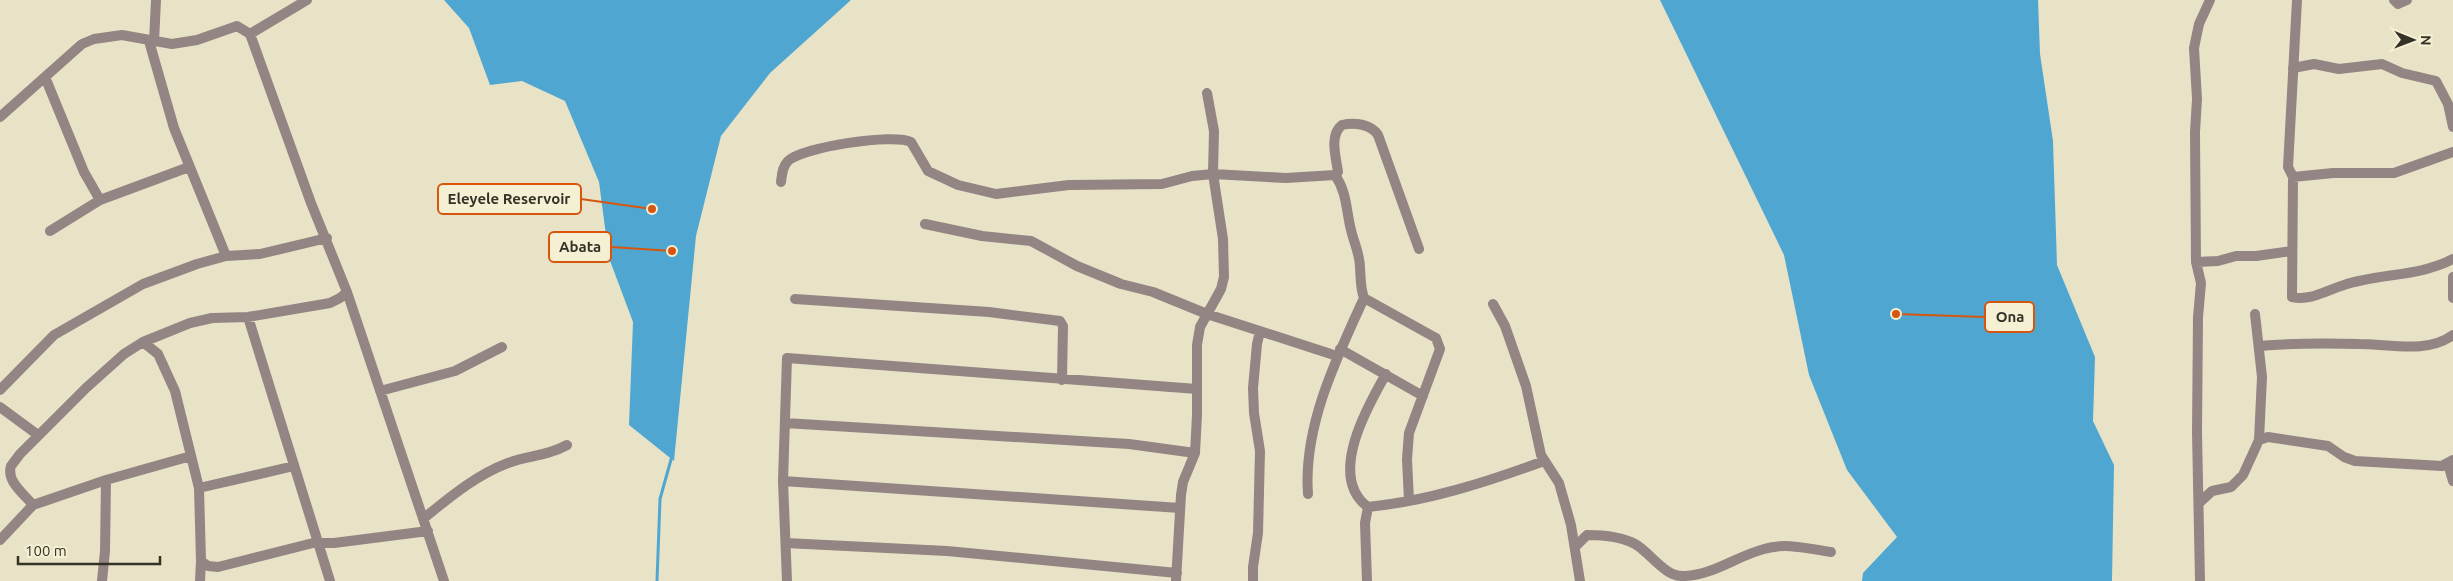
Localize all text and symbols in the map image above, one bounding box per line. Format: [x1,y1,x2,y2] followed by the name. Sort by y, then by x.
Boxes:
[2388,15,2438,65] north arrow
[2418,35,2434,46] text: N
[438,184,581,214] callout: Eleyele Reservoir
[447,190,571,207] text: Eleyele Reservoir
[549,232,611,262] callout: Abata
[559,238,601,255] text: Abata
[1985,302,2034,332] callout: Ona
[1996,308,2024,325] text: Ona
[18,534,160,566] scale bar
[25,542,67,559] text: 100 m

